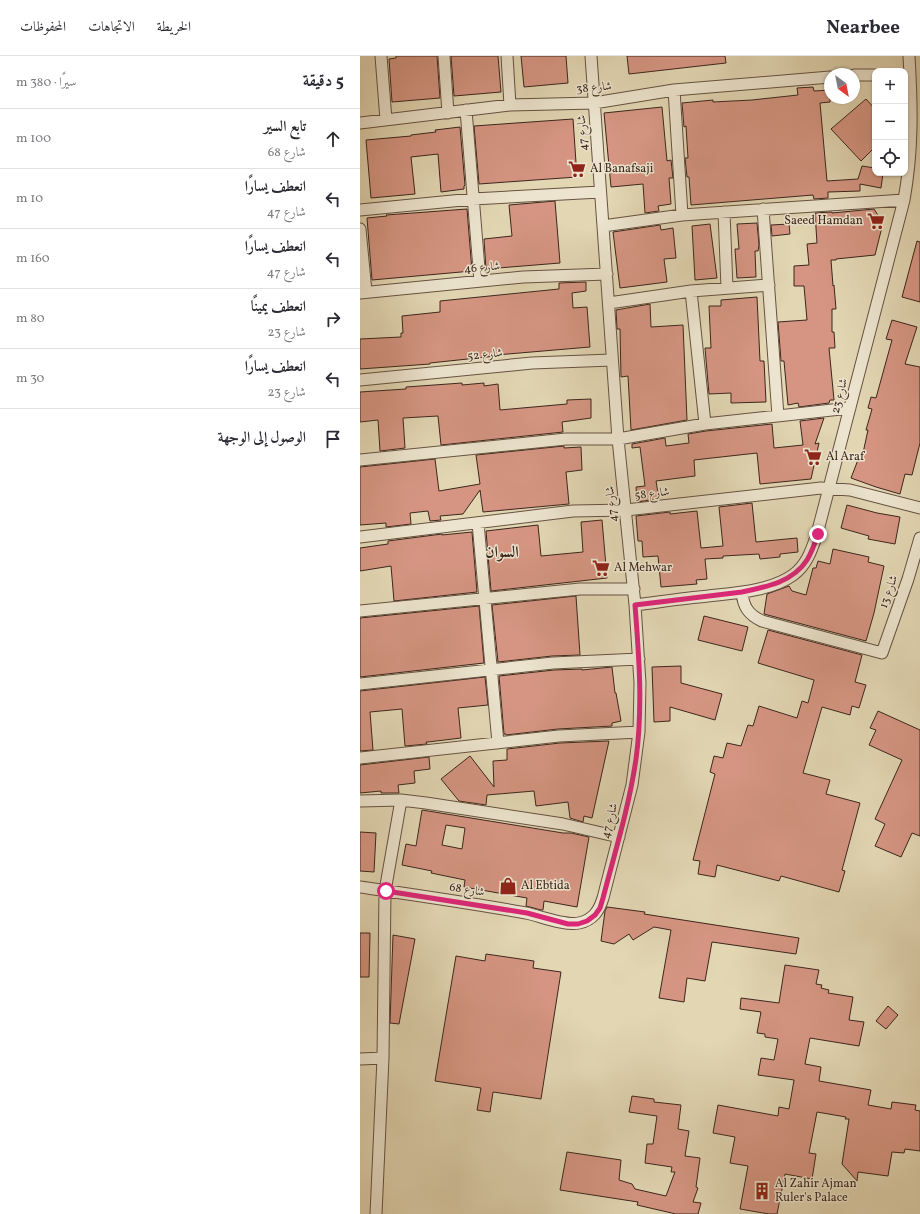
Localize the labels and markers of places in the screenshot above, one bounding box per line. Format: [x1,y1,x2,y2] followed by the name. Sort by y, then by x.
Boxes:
[567,159,587,179] supermarket icon: Al Banafsaji
[590,161,654,177] place label: Al Banafsaji
[866,211,886,231] supermarket icon: Saeed Hamdan
[784,213,863,229] place label: Saeed Hamdan
[803,447,823,467] supermarket icon: Al Araf
[826,449,866,465] place label: Al Araf
[591,558,611,578] supermarket icon: Al Mehwar
[614,560,672,576] place label: Al Mehwar
[498,876,518,896] shop icon: Al Ebtida
[521,878,570,894] place label: Al Ebtida
[775,1176,857,1206] place label: Al Zahir Ajman Ruler's Palace
[752,1181,772,1201] building icon: Al Zahir Ajman Ruler's Palace

